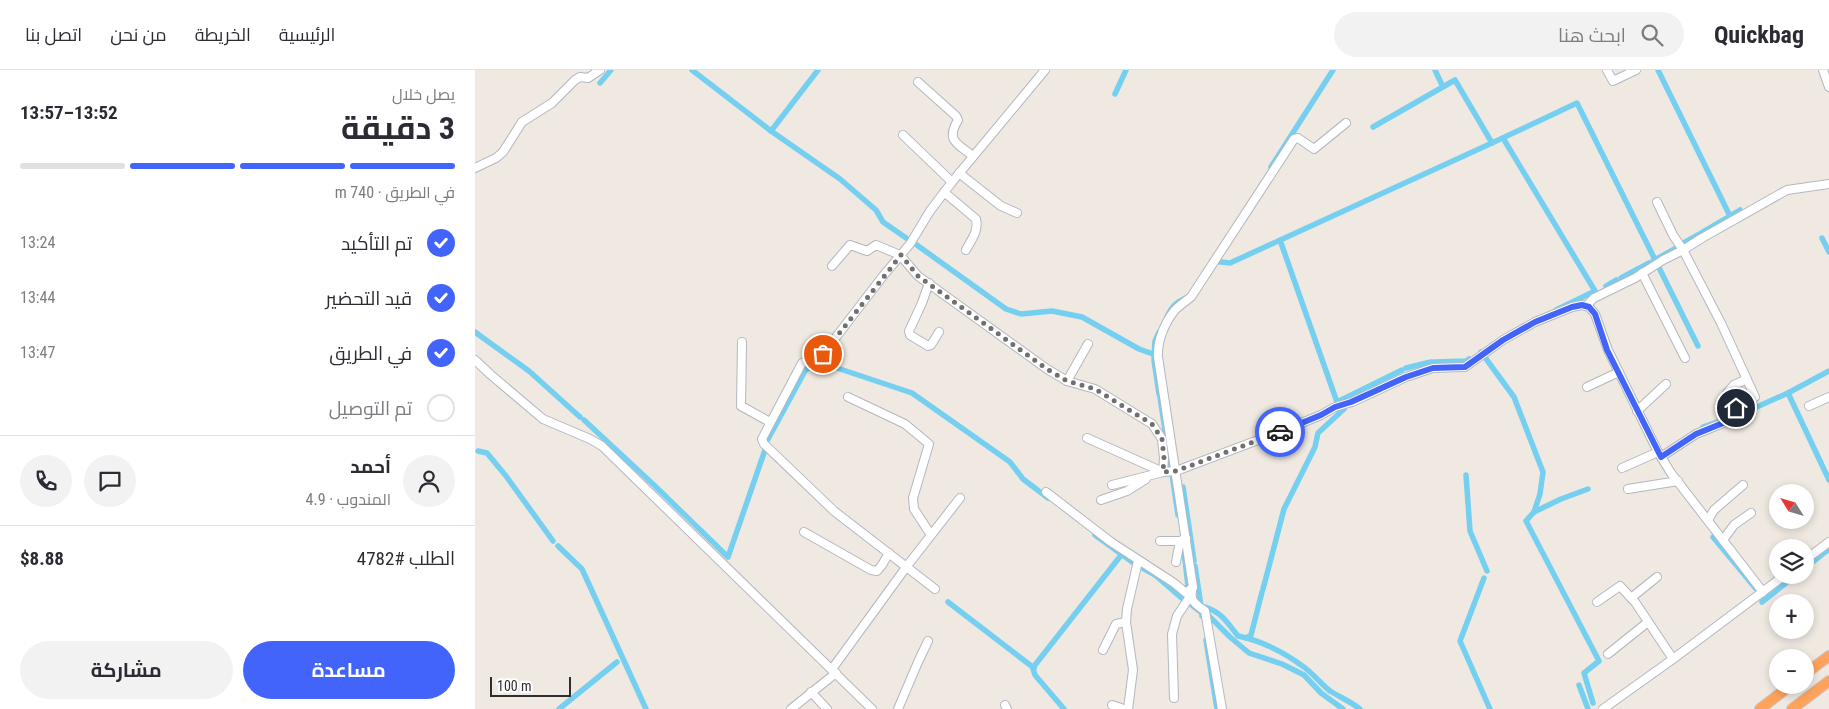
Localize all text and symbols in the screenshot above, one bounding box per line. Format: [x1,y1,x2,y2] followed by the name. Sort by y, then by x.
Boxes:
[1334,12,1684,57] search box
[1638,21,1666,49] icon: search
[1714,21,1804,49] text: Quickbag
[25,24,82,45] text: اتصل بنا
[110,24,167,45] text: من نحن
[195,24,251,45] text: الخريطة
[279,24,335,45] text: الرئيسية
[1558,24,1626,47] text: ابحث هنا
[392,85,455,104] text: يصل خلال
[20,101,118,124] text: 13:52–13:57
[341,109,455,147] text: 3 دقيقة
[335,183,455,202] text: في الطريق · 740 m
[427,229,455,257] icon: check
[341,232,412,255] text: تم التأكيد
[20,233,55,252] text: 13:24
[427,284,455,312] icon: check
[325,287,412,310] text: قيد التحضير
[20,288,55,307] text: 13:44
[802,333,844,375] pin
[427,339,455,367] icon: check
[809,340,837,368] icon: bag
[329,342,412,365] text: في الطريق
[20,343,55,362] text: 13:47
[1715,387,1757,429] pin
[1722,394,1750,422] icon: home
[329,397,412,420] text: تم التوصيل
[1255,407,1305,457] courier
[1266,418,1294,446] icon: car
[20,455,72,507] button: phone
[84,455,136,507] button: chat
[350,455,391,478] text: أحمد
[403,455,455,507] button: person
[1769,484,1814,529] north arrow
[1769,484,1814,694] map controls
[306,490,391,509] text: المندوب · 4.9
[1769,539,1814,584] button: layers
[20,547,64,570] text: $8.88
[357,547,455,570] text: الطلب #4782
[1769,594,1814,639] button: +
[20,641,233,699] button: مشاركة
[243,641,455,699] button: مساعدة
[1769,649,1814,694] button: −
[490,674,571,697] scale bar
[497,678,532,694] text: 100 m

